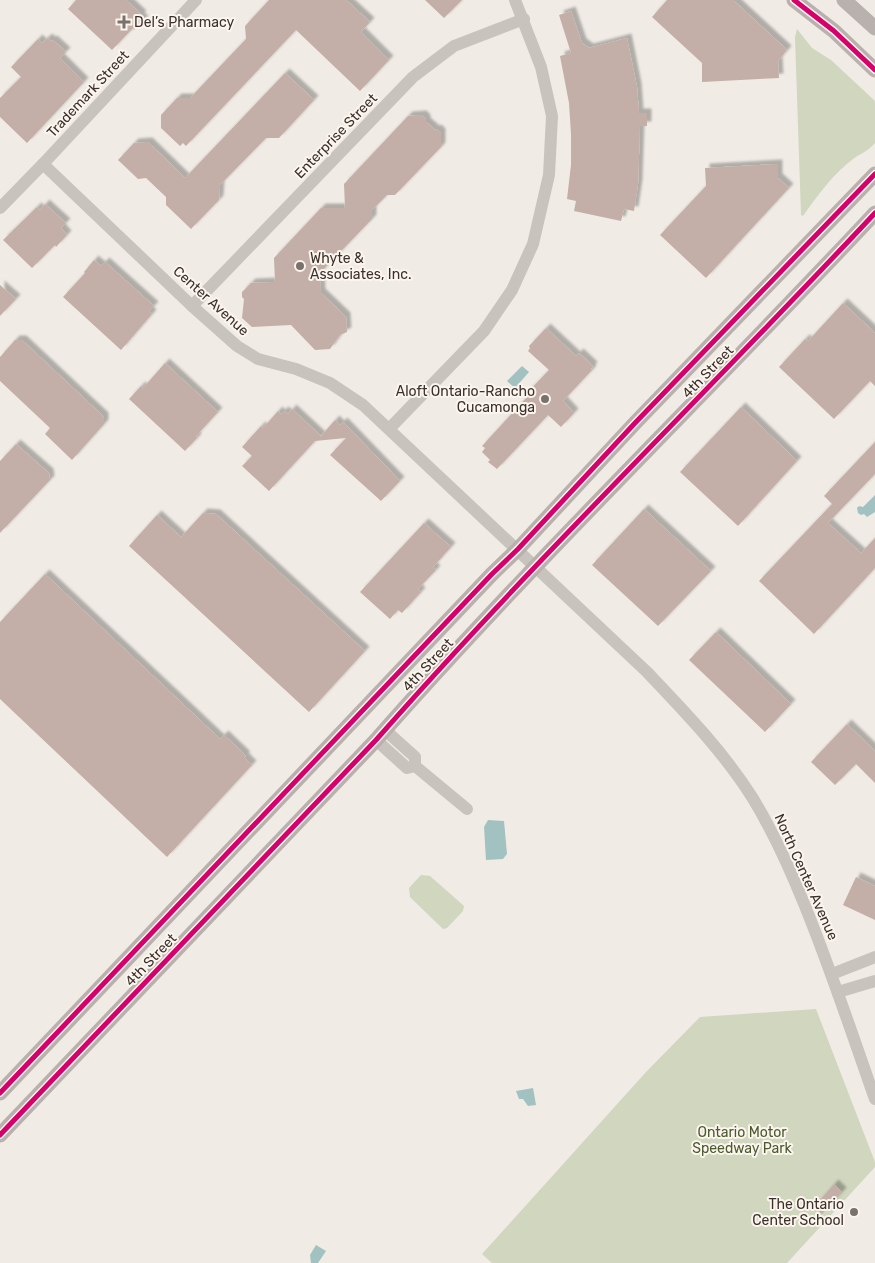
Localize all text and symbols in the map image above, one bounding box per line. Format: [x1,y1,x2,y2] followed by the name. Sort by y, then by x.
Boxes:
[134,14,234,31] place label: Del’s Pharmacy
[118,16,130,28] marker: Del’s Pharmacy
[43,47,133,141] street label: Trademark Street
[291,90,381,182] street label: Enterprise Street
[310,250,411,283] place label: Whyte & Associates, Inc.
[294,260,306,272] marker: Whyte & Associates, Inc.
[170,263,252,340] street label: Center Avenue
[679,342,738,402] street label: 4th Street
[396,383,535,416] place label: Aloft Ontario-Rancho Cucamonga
[539,393,551,405] marker: Aloft Ontario-Rancho Cucamonga
[399,634,457,695] street label: 4th Street
[770,811,842,943] street label: North Center Avenue
[122,930,181,990] street label: 4th Street
[692,1124,793,1157] park label: Ontario Motor Speedway Park
[752,1196,844,1229] place label: The Ontario Center School
[848,1206,860,1218] marker: The Ontario Center School

